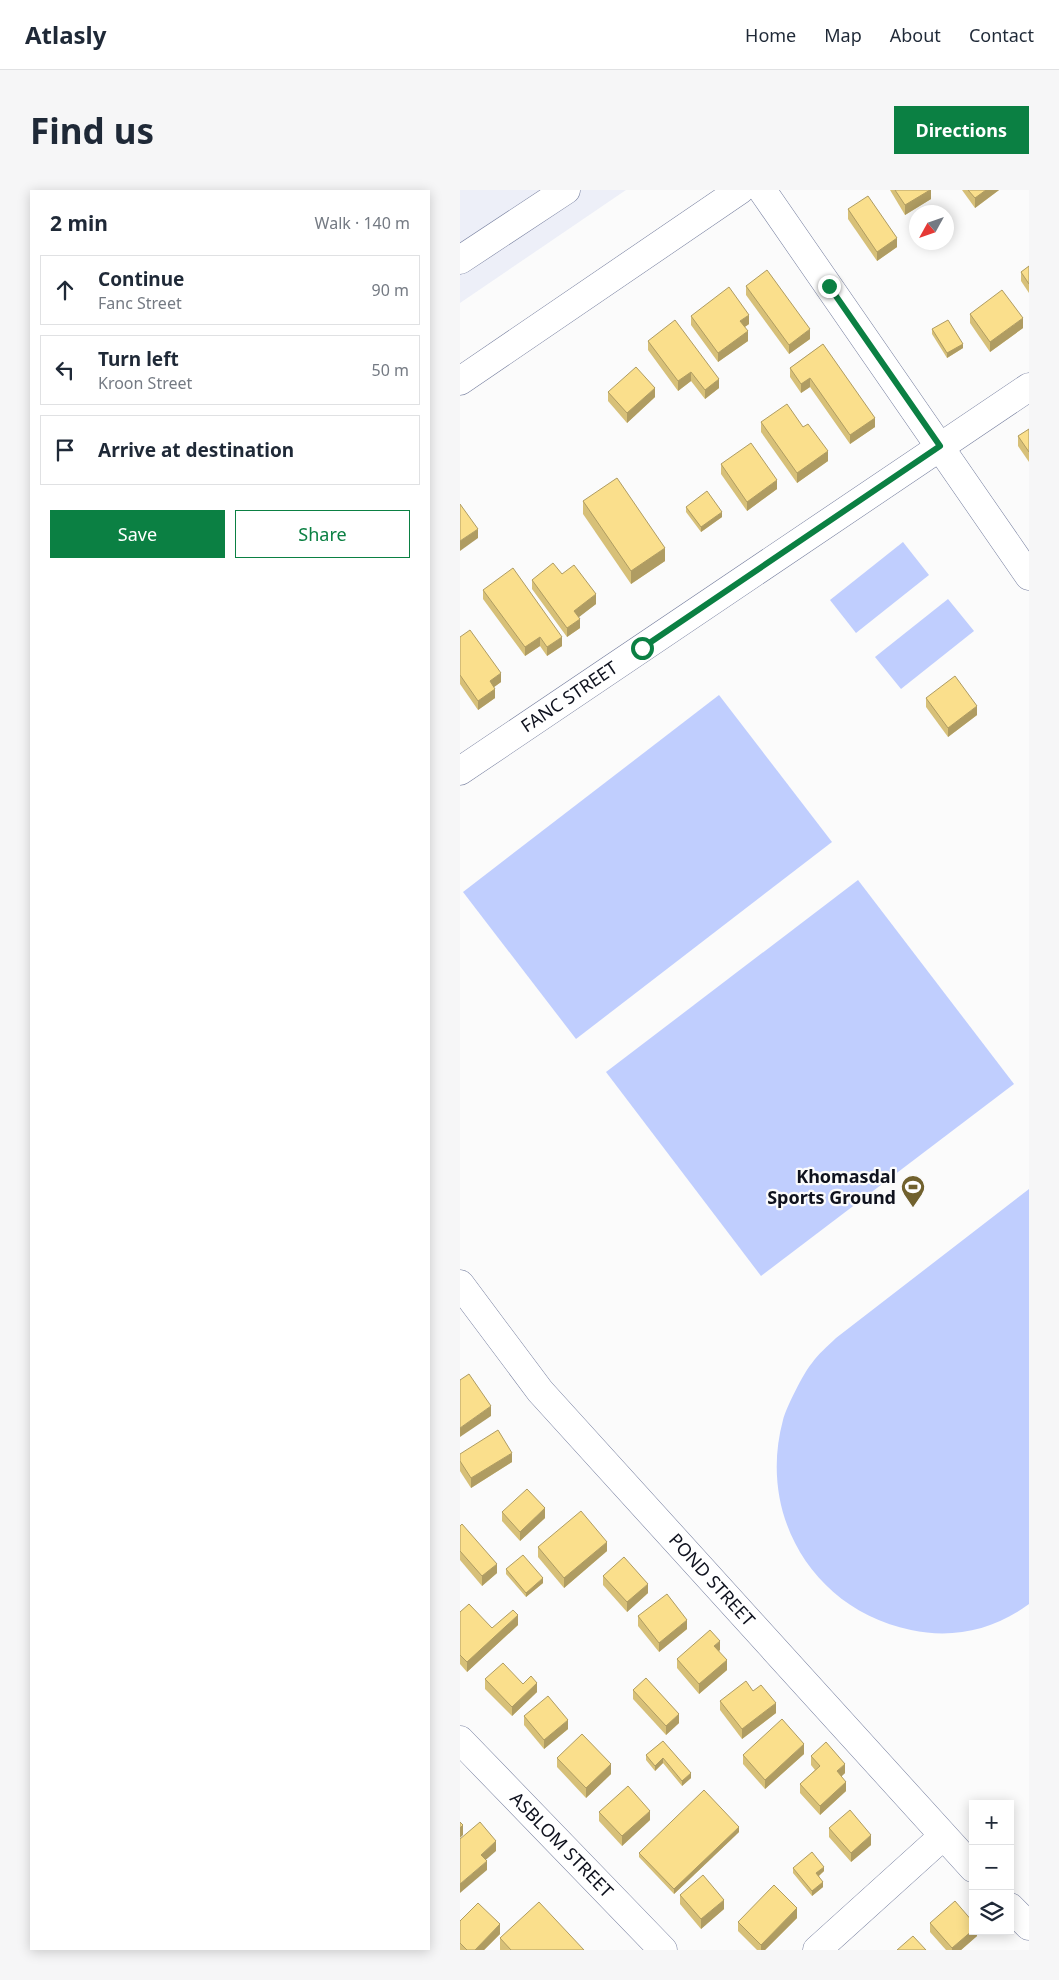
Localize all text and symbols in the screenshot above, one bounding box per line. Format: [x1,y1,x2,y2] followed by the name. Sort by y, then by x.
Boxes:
[25,18,106,51] text: Atlasly
[745,23,796,47] text: Home
[824,23,862,47] text: Map
[890,23,941,47] text: About
[969,23,1034,47] text: Contact
[894,106,1029,154] button: Directions
[30,107,154,154] text: Find us
[909,205,954,250] north arrow
[50,209,108,237] text: 2 min
[315,212,410,234] text: Walk · 140 m
[98,266,184,292] text: Continue
[818,275,841,298] route end
[51,276,79,304] icon: ahead
[372,279,409,301] text: 90 m
[98,292,182,314] text: Fanc Street
[98,346,179,372] text: Turn left
[51,356,79,384] icon: left
[372,359,409,381] text: 50 m
[98,372,192,394] text: Kroon Street
[51,436,79,464] icon: arrive
[98,437,294,463] text: Arrive at destination
[50,510,225,558] button: Save
[235,510,410,558] button: Share
[631,637,654,660] route start
[516,655,622,737] street label: FANC STREET
[767,1164,896,1209] place label: Khomasdal Sports Ground
[900,1174,926,1208] sports icon: Khomasdal Sports Ground
[664,1528,761,1631] street label: POND STREET
[505,1786,619,1902] street label: ASBLOM STREET
[969,1800,1014,1935] map controls
[969,1800,1014,1845] button: +
[969,1845,1014,1890] button: −
[969,1890,1014,1935] button: layers

